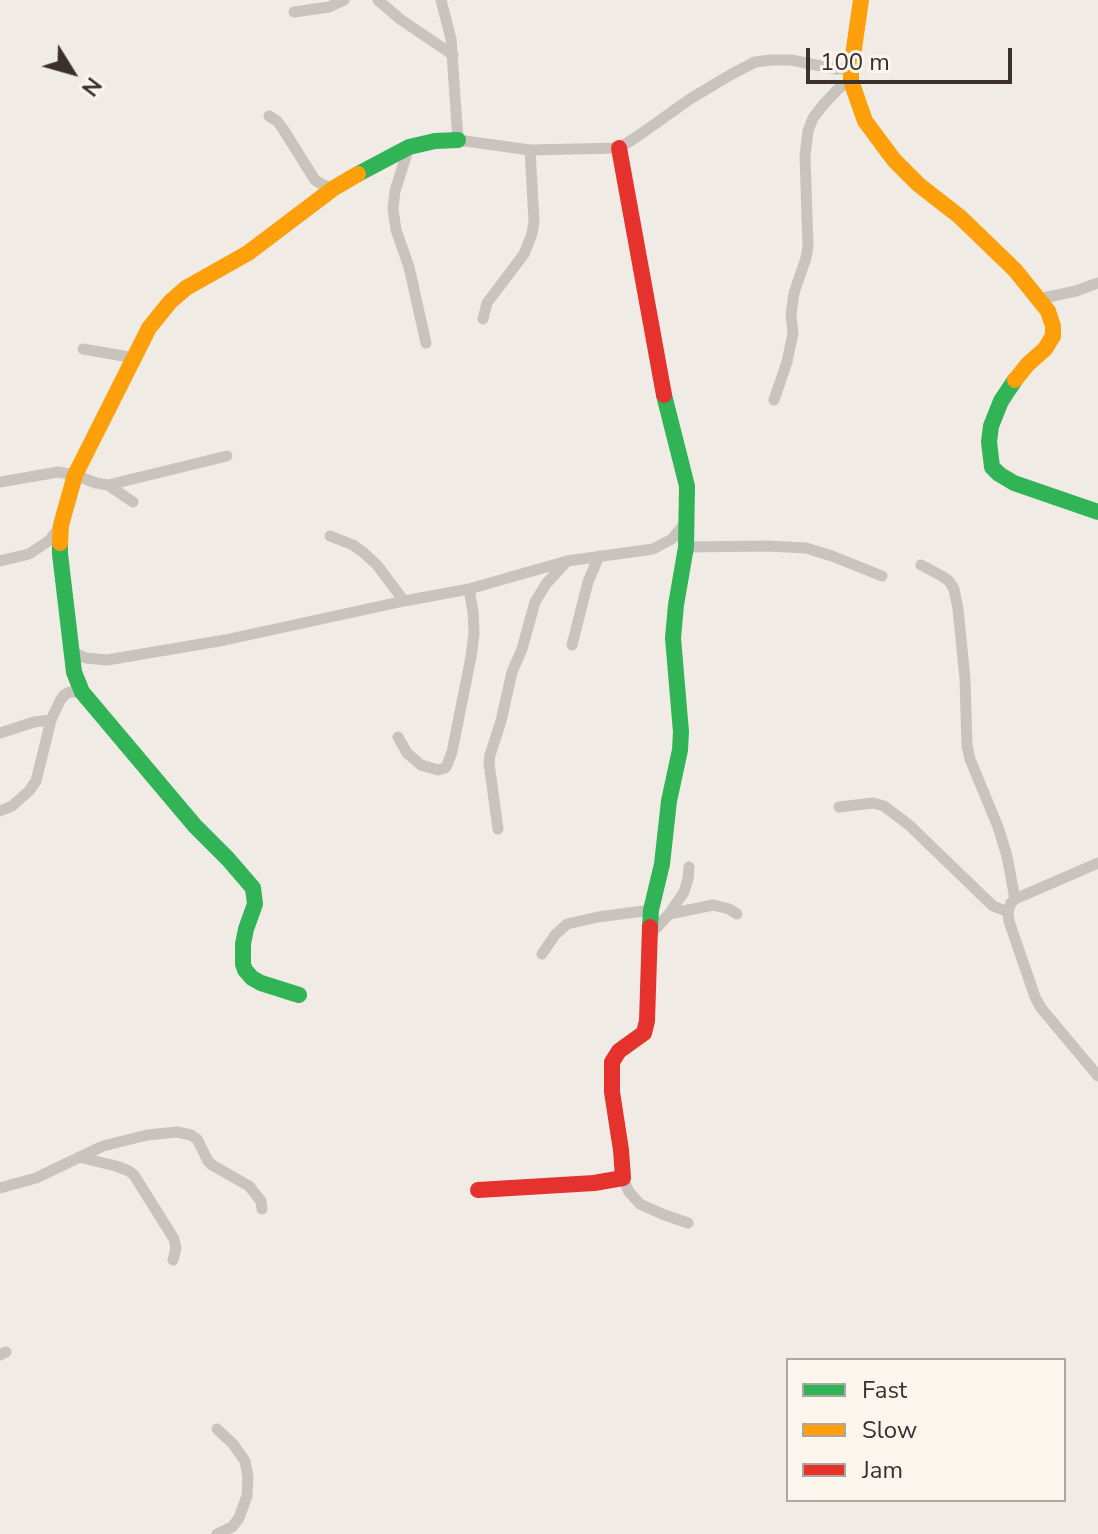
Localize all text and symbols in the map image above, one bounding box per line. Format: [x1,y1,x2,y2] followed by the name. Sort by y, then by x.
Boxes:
[32,32,112,112] north arrow
[810,32,1016,82] scale bar
[820,46,890,78] text: 100 m
[74,71,108,102] text: N
[786,1358,1066,1502] legend
[862,1374,907,1406] text: Fast
[862,1414,917,1446] text: Slow
[862,1454,903,1486] text: Jam

